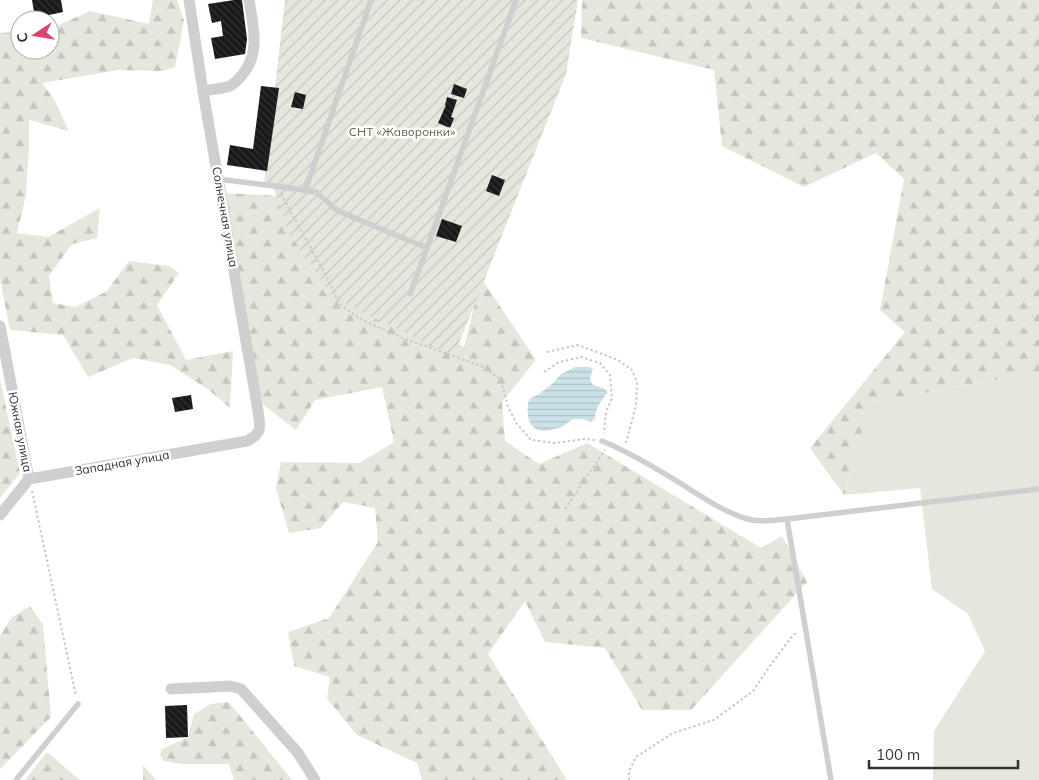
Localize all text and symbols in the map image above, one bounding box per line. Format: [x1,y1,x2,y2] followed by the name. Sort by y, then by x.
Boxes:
[10,10,60,60] north arrow
[12,31,32,44] text: С
[349,124,456,139] park label: СНТ «Жаворонки»
[209,166,242,268] street label: Солнечная улица
[5,391,36,473] street label: Южная улица
[73,447,171,478] street label: Западная улица
[869,738,1018,770] scale bar
[876,745,920,764] text: 100 m

